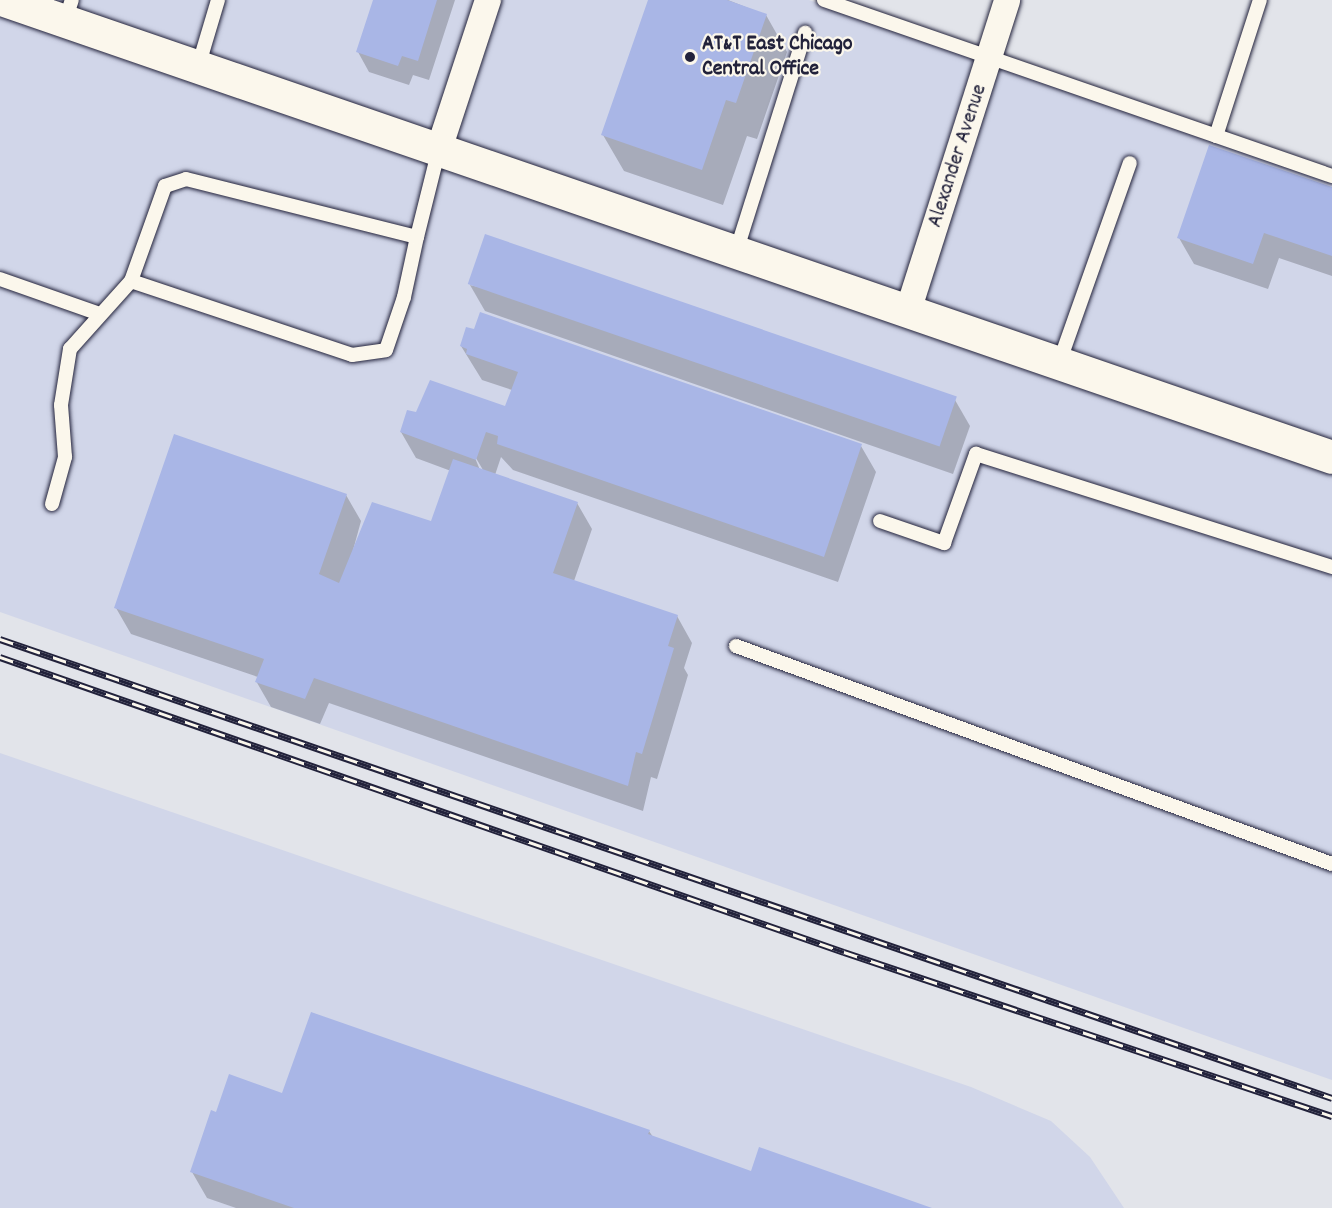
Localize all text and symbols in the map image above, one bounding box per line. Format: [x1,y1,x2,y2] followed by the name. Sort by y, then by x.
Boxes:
[702,31,853,82] place label: AT&T East Chicago Central Office
[683,50,697,64] marker: AT&T East Chicago Central Office
[922,81,994,231] street label: Alexander Avenue

